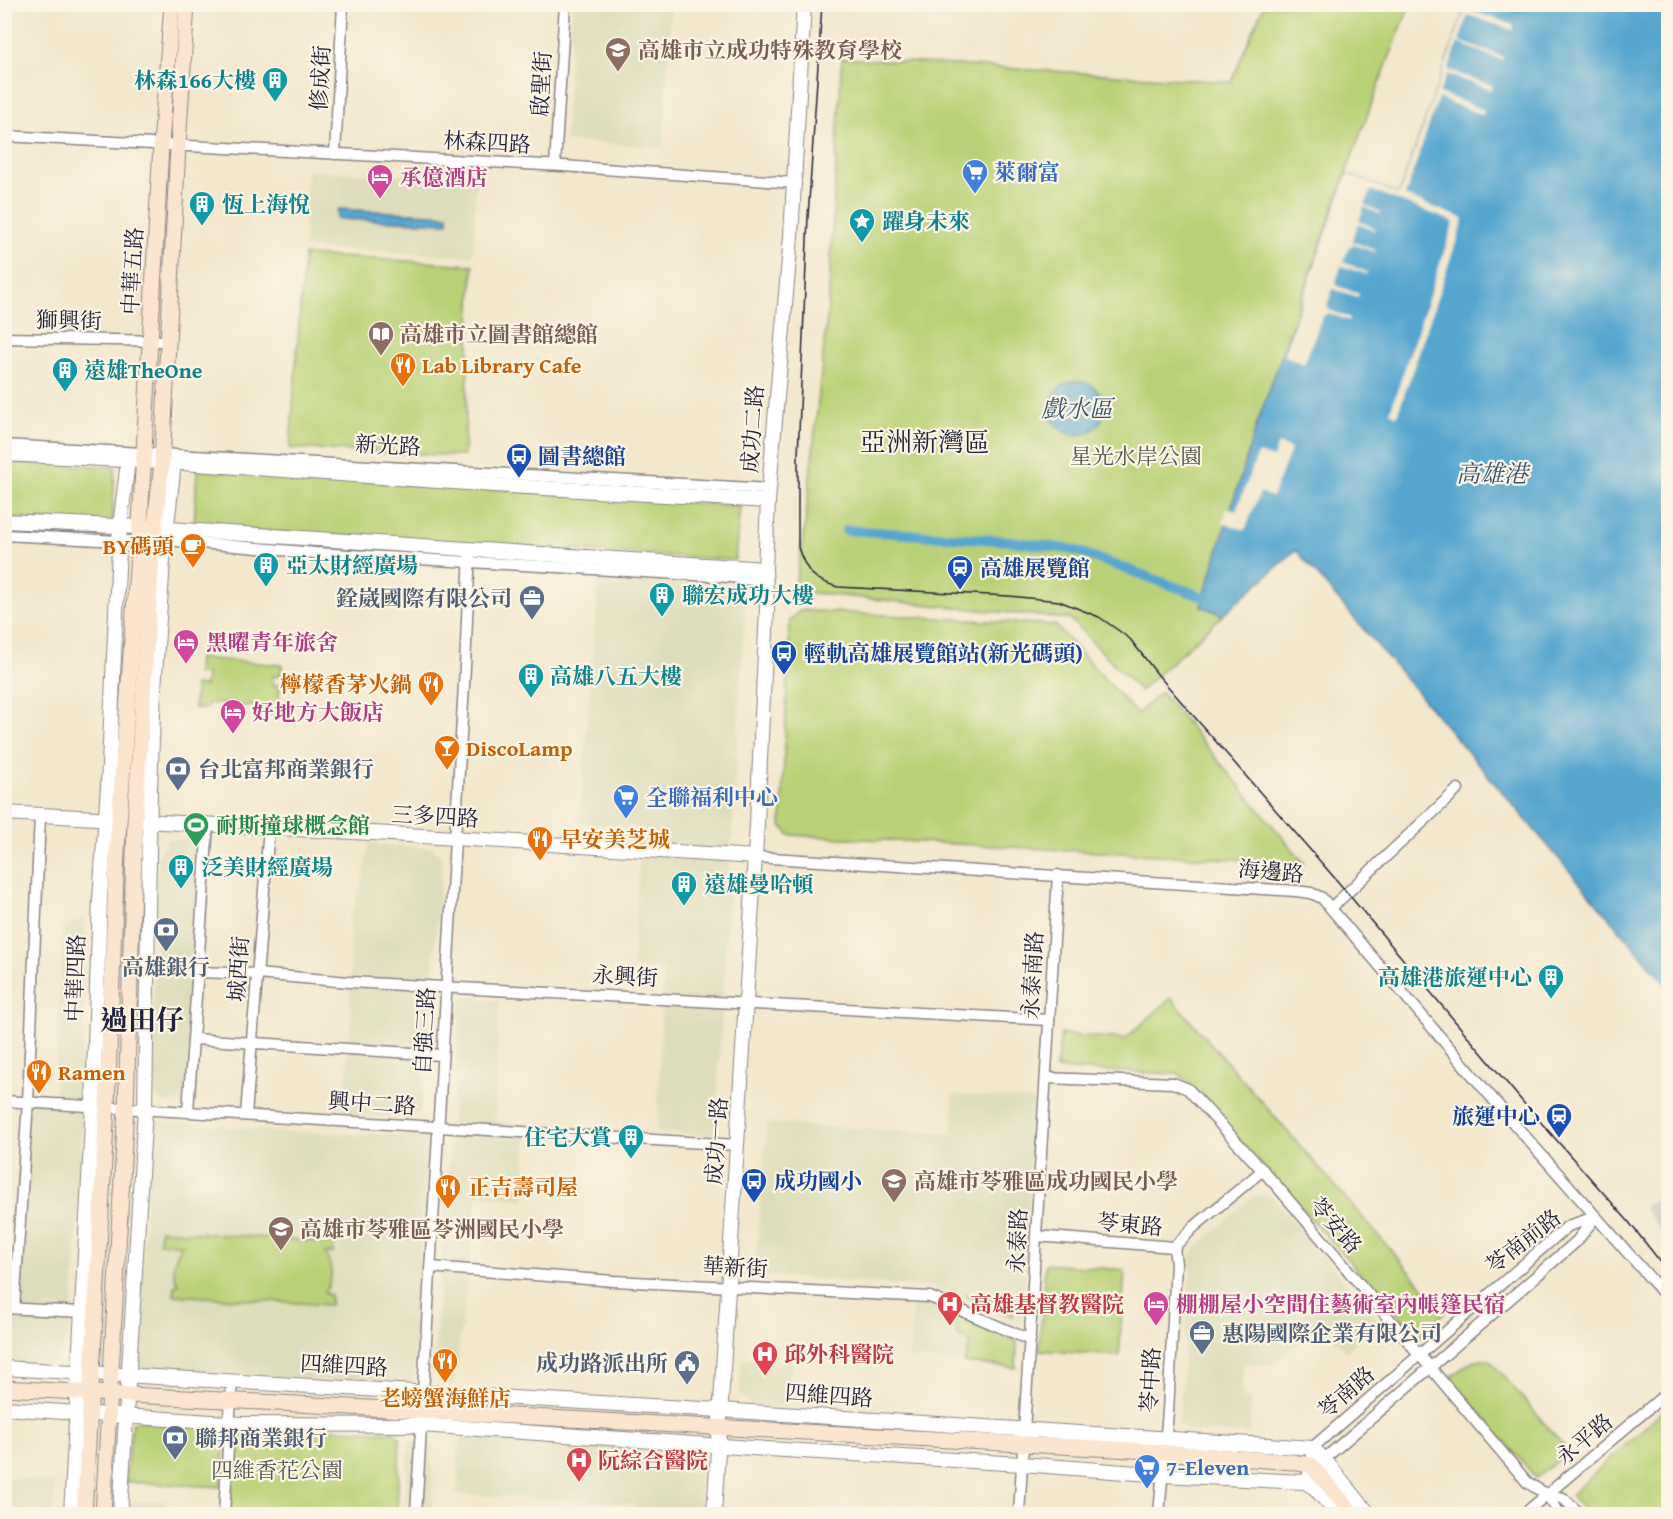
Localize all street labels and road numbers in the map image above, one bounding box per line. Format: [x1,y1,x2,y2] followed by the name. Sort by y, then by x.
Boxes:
[302,44,338,112] street label: 修成街
[523,50,559,118] street label: 啟聖街
[442,124,532,160] street label: 林森四路
[114,226,150,316] street label: 中華五路
[36,303,102,337] street label: 獅興街
[733,384,771,474] street label: 成功二路
[354,427,422,463] street label: 新光路
[390,798,480,834] street label: 三多四路
[1237,852,1305,890] street label: 海邊路
[1014,930,1050,1020] street label: 永泰南路
[57,933,93,1023] street label: 中華四路
[220,935,256,1003] street label: 城西街
[591,958,659,994] street label: 永興街
[406,986,442,1076] street label: 自強三路
[327,1084,417,1122] street label: 興中二路
[697,1096,735,1186] street label: 成功一路
[1302,1190,1370,1260] street label: 苓安路
[1478,1201,1568,1281] street label: 苓南前路
[1096,1205,1164,1243] street label: 苓東路
[999,1207,1035,1275] street label: 永泰路
[701,1249,769,1285] street label: 華新街
[1132,1346,1168,1414] street label: 苓中路
[299,1347,389,1383] street label: 四維四路
[1311,1358,1381,1426] street label: 苓南路
[784,1376,874,1414] street label: 四維四路
[1548,1406,1620,1472] street label: 永平路

